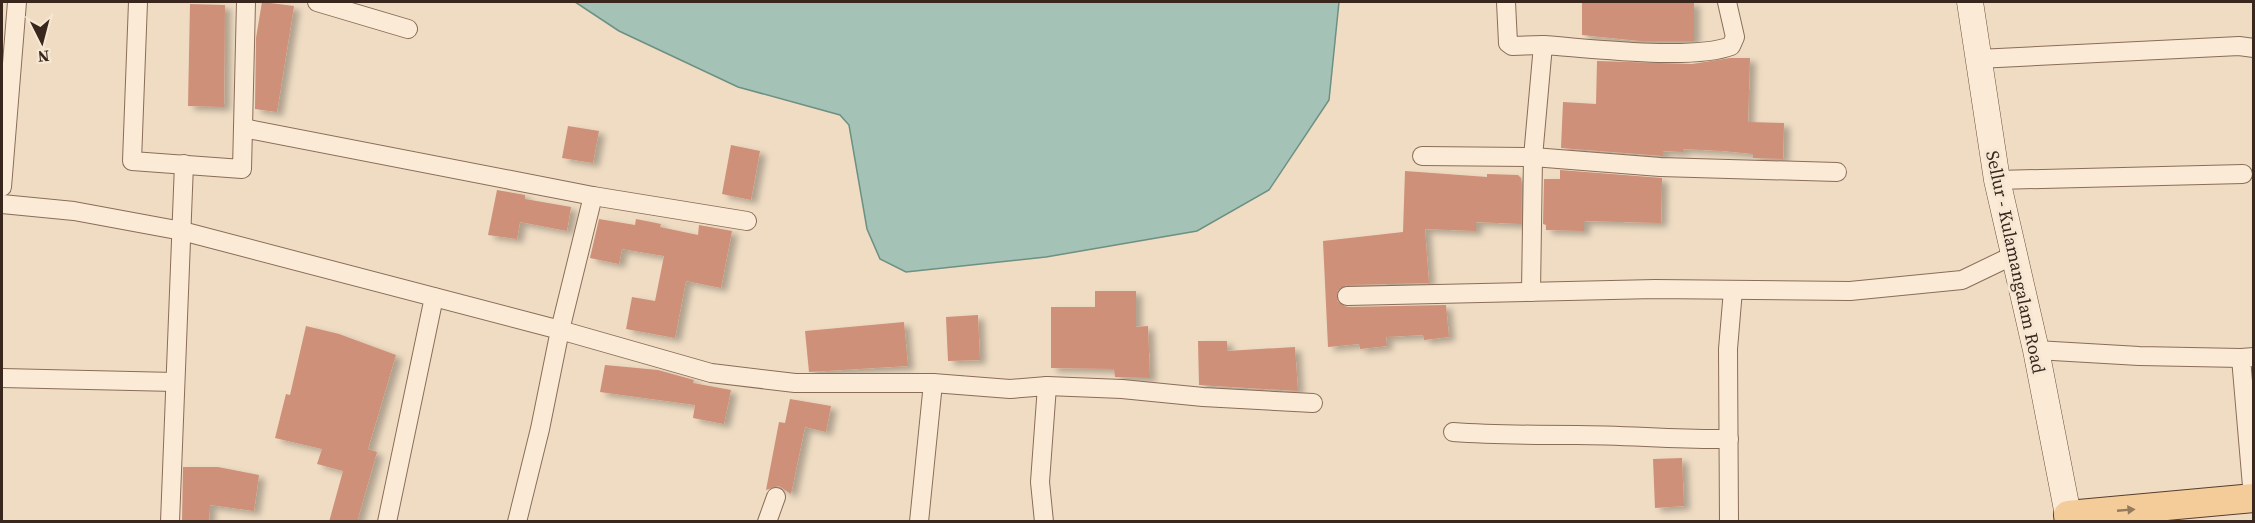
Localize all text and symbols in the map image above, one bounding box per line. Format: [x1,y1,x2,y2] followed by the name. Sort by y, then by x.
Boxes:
[12,12,72,72] north arrow
[36,45,51,69] text: N
[1980,148,2052,376] street label: Sellur - Kulamangalam Road
[2117,505,2136,515] one-way arrow

